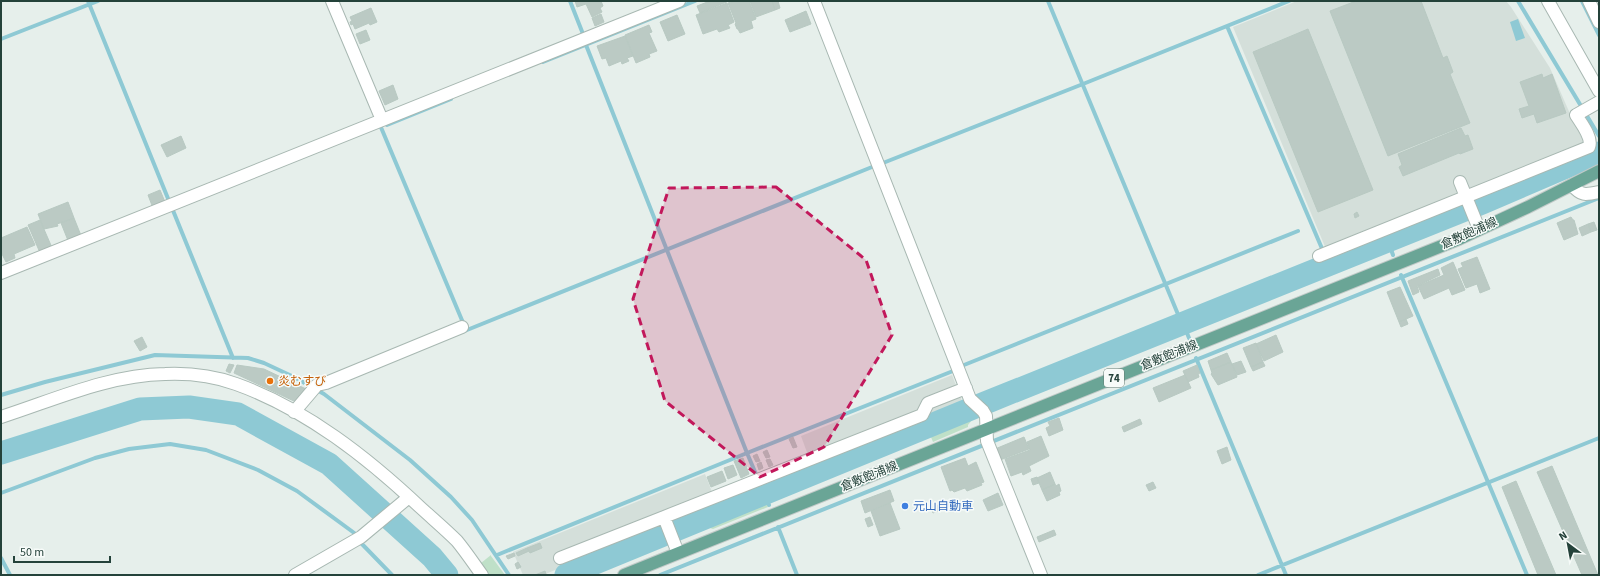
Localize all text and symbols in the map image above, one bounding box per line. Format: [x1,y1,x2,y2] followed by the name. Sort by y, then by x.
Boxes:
[1438,213,1500,253] street label: 倉敷飽浦線
[1138,336,1200,375] street label: 倉敷飽浦線
[1104,369,1124,387] road number: 74
[278,373,326,390] place label: 炎むすび
[265,376,275,386] marker: 炎むすび
[838,457,900,496] street label: 倉敷飽浦線
[913,498,973,515] place label: 元山自動車
[900,501,910,511] marker: 元山自動車
[1548,524,1588,564] north arrow
[1556,528,1570,544] text: N
[14,538,110,564] scale bar
[20,544,44,561] text: 50 m

